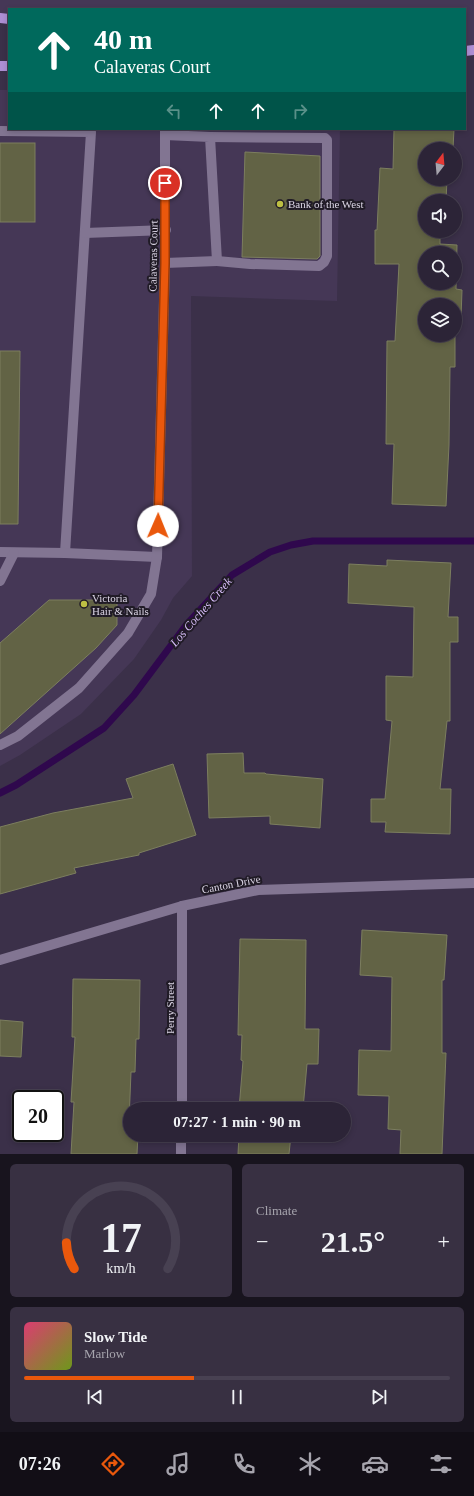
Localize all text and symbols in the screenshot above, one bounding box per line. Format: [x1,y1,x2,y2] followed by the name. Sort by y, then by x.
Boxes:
[28,24,80,76] icon: ahead
[94,24,152,55] text: 40 m
[94,57,210,77] text: Calaveras Court
[163,100,185,122] icon: left
[205,100,227,122] icon: ahead
[247,100,269,122] icon: ahead
[289,100,311,122] icon: right
[418,142,462,186] north arrow
[418,142,462,342] map controls
[148,166,182,200] pin
[154,172,176,194] icon: arrive
[418,194,462,238] button: sound
[288,198,364,210] place label: Bank of the West
[275,199,285,209] marker: Bank of the West
[146,220,160,292] street label: Calaveras Court
[418,246,462,290] button: search
[418,298,462,342] button: layers
[137,505,179,547] position arrow
[167,574,235,650] water label: Los Coches Creek
[92,592,149,617] place label: Victoria Hair & Nails
[79,599,89,609] marker: Victoria Hair & Nails
[201,872,261,896] street label: Canton Drive
[164,982,176,1034] street label: Perry Street
[12,1090,64,1142] speed limit sign: 20
[173,1114,301,1130] text: 07:27 · 1 min · 90 m
[256,1203,297,1218] text: Climate
[100,1214,142,1260] text: 17
[321,1225,385,1258] text: 21.5°
[256,1229,268,1254] text: −
[438,1229,450,1254] text: +
[106,1259,136,1275] text: km/h
[84,1329,147,1345] text: Slow Tide
[84,1346,125,1361] text: Marlow
[84,1386,106,1408] icon: previous
[226,1386,248,1408] icon: pause
[368,1386,390,1408] icon: next
[99,1450,127,1478] icon: directions
[164,1450,192,1478] icon: music
[230,1450,258,1478] icon: phone
[296,1450,324,1478] icon: climate
[361,1450,389,1478] icon: car
[427,1450,455,1478] icon: filters
[19,1454,61,1474] text: 07:26

